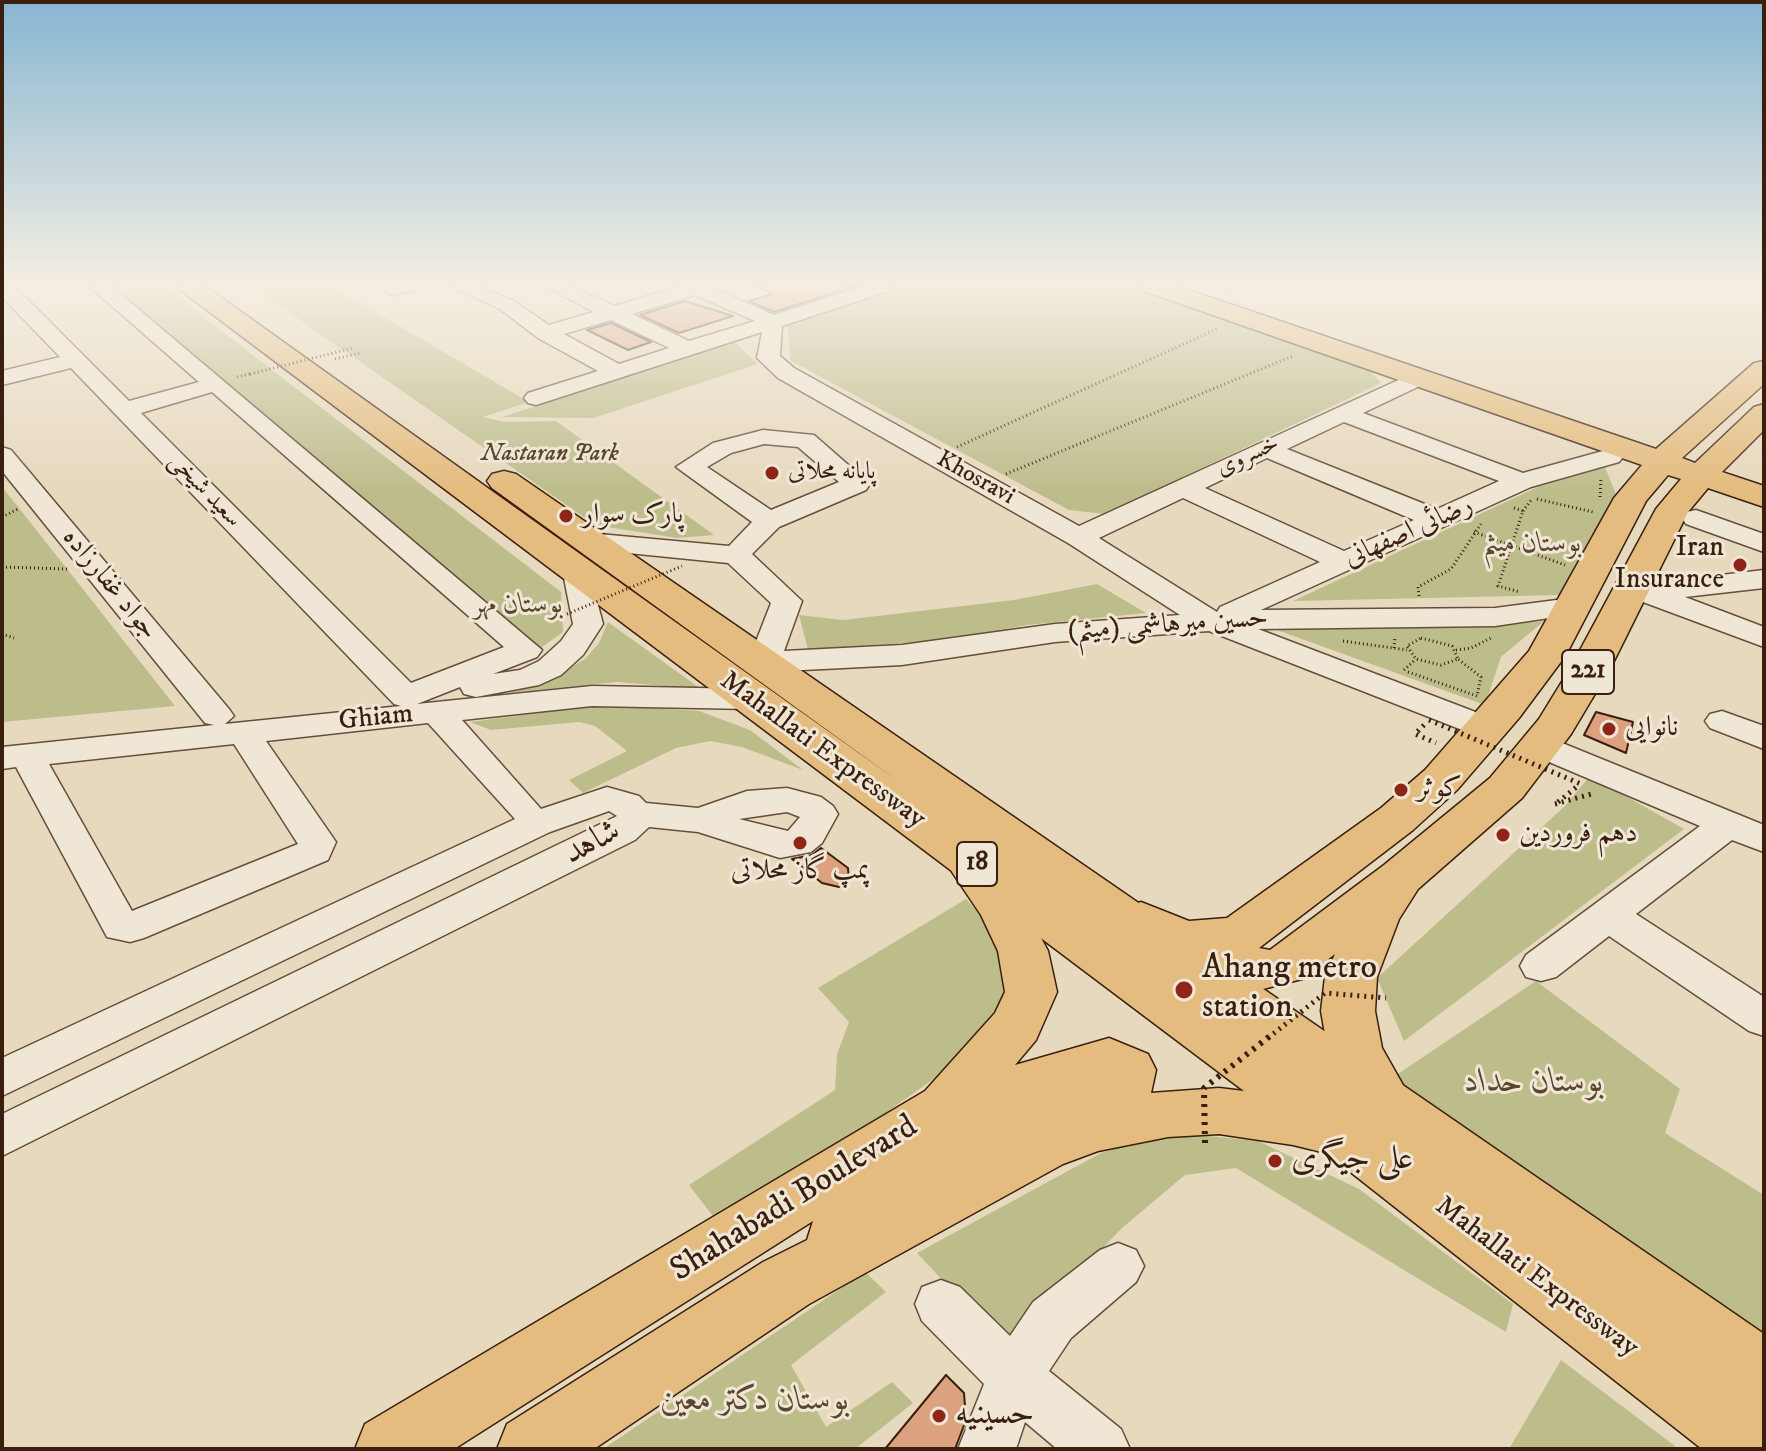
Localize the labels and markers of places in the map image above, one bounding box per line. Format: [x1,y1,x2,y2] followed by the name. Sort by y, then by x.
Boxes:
[788,459,876,487] place label: پایانه محلاتی
[763,464,781,482] marker: پایانه محلاتی
[582,499,683,533] place label: پارک سوار
[557,507,575,525] marker: پارک سوار
[1614,532,1724,598] place label: Iran Insurance
[1731,556,1749,574] marker: Iran Insurance
[1625,712,1678,746] place label: نانوایی
[1600,720,1618,738] marker: نانوایی
[1417,773,1462,807] place label: کوثر
[1392,781,1410,799] marker: کوثر
[1519,818,1638,852] place label: دهم فروردین
[1494,826,1512,844] marker: دهم فروردین
[791,834,809,852] marker: پمپ گاز محلاتی
[731,855,869,889] place label: پمپ گاز محلاتی
[1202,950,1377,1030] place label: Ahang metro station
[1173,979,1195,1001] marker: Ahang metro station
[1291,1141,1413,1181] place label: علی جیگری
[1266,1152,1284,1170] marker: علی جیگری
[955,1396,1034,1436] place label: حسینیه
[930,1407,948,1425] marker: حسینیه

